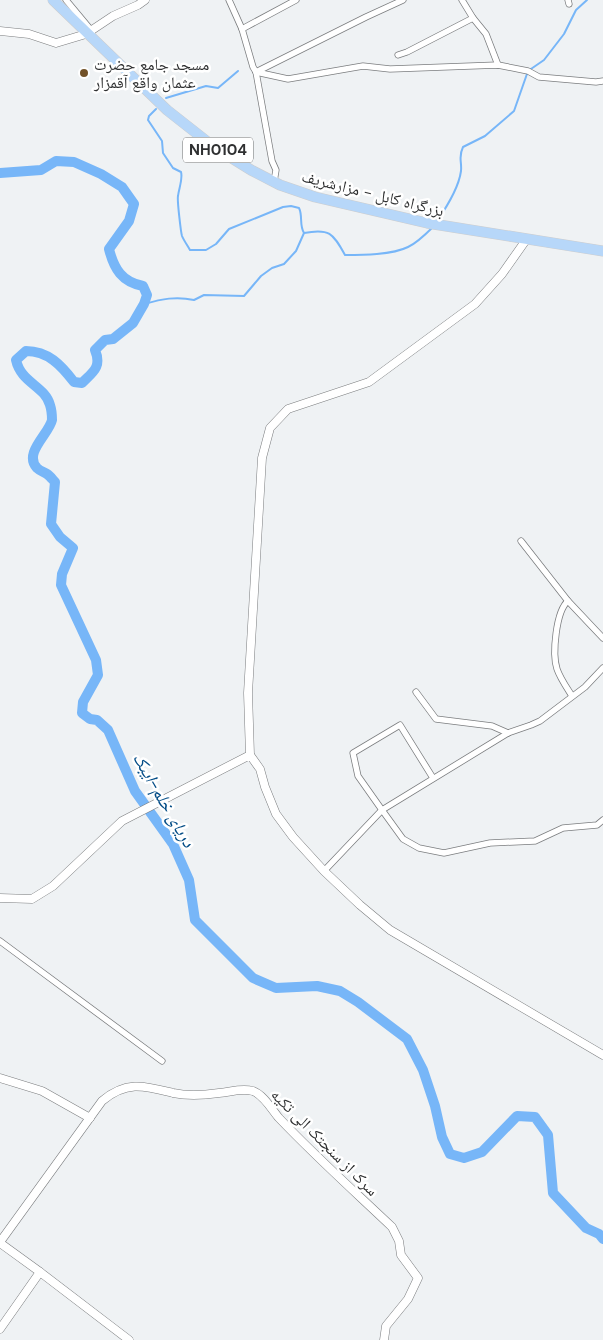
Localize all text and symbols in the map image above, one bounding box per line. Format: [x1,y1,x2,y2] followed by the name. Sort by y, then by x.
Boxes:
[93,54,209,93] place label: مسجد جامع حضرت عثمان واقع آقمزار
[78,67,90,79] marker: مسجد جامع حضرت عثمان واقع آقمزار
[183,138,253,162] road number: NH0104
[300,166,446,221] street label: بزرگراه کابل - مزارشریف
[127,748,201,852] water label: دریای خلم-ایبک
[266,1084,383,1201] street label: سرک از سنجتک الی تکیه

